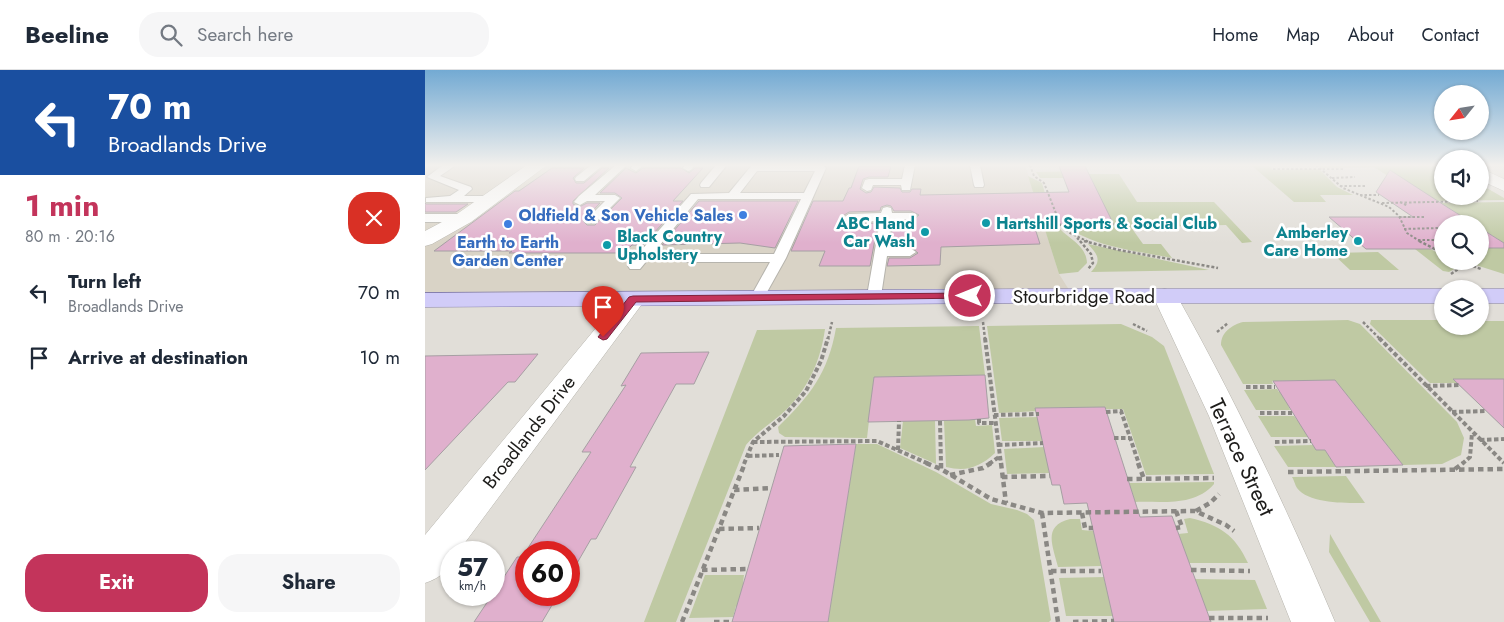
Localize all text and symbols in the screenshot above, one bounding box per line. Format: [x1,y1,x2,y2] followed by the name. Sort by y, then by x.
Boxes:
[139,12,489,57] search box
[25,17,109,52] text: Beeline
[157,21,185,49] icon: search
[197,21,293,48] text: Search here
[1212,22,1258,48] text: Home
[1286,22,1320,48] text: Map
[1348,22,1393,48] text: About
[1421,22,1479,48] text: Contact
[108,82,191,132] text: 70 m
[1434,85,1489,140] north arrow
[1434,85,1489,335] map controls
[25,90,90,155] icon: left
[108,128,267,160] text: Broadlands Drive
[1434,150,1489,205] button: sound
[25,184,99,227] text: 1 min
[348,192,400,244] button: close
[519,204,733,227] place label: Oldfield & Son Vehicle Sales
[737,209,749,221] marker: Oldfield & Son Vehicle Sales
[835,212,915,253] place label: ABC Hand Car Wash
[996,212,1217,235] place label: Hartshill Sports & Social Club
[1434,215,1489,270] button: search
[980,217,992,229] marker: Hartshill Sports & Social Club
[502,218,514,230] marker: Earth to Earth Garden Center
[1264,221,1349,262] place label: Amberley Care Home
[25,225,115,248] text: 80 m · 20:16
[617,225,723,266] place label: Black Country Upholstery
[919,226,931,238] marker: ABC Hand Car Wash
[452,231,564,272] place label: Earth to Earth Garden Center
[1352,235,1364,247] marker: Amberley Care Home
[601,239,613,251] marker: Black Country Upholstery
[68,268,141,295] text: Turn left
[943,269,995,321] position arrow
[25,279,53,307] icon: left
[358,279,400,306] text: 70 m
[1434,280,1489,335] button: layers
[1013,283,1155,310] street label: Stourbridge Road
[582,286,624,337] pin
[589,293,617,321] icon: arrive
[68,295,183,318] text: Broadlands Drive
[25,344,53,372] icon: arrive
[68,344,248,371] text: Arrive at destination
[360,344,400,371] text: 10 m
[476,370,582,494] street label: Broadlands Drive
[1201,393,1283,521] street label: Terrace Street
[515,541,580,606] speed limit sign: 60
[457,549,488,585] text: 57
[25,554,208,612] button: Exit
[218,554,400,612] button: Share
[459,577,486,595] text: km/h

